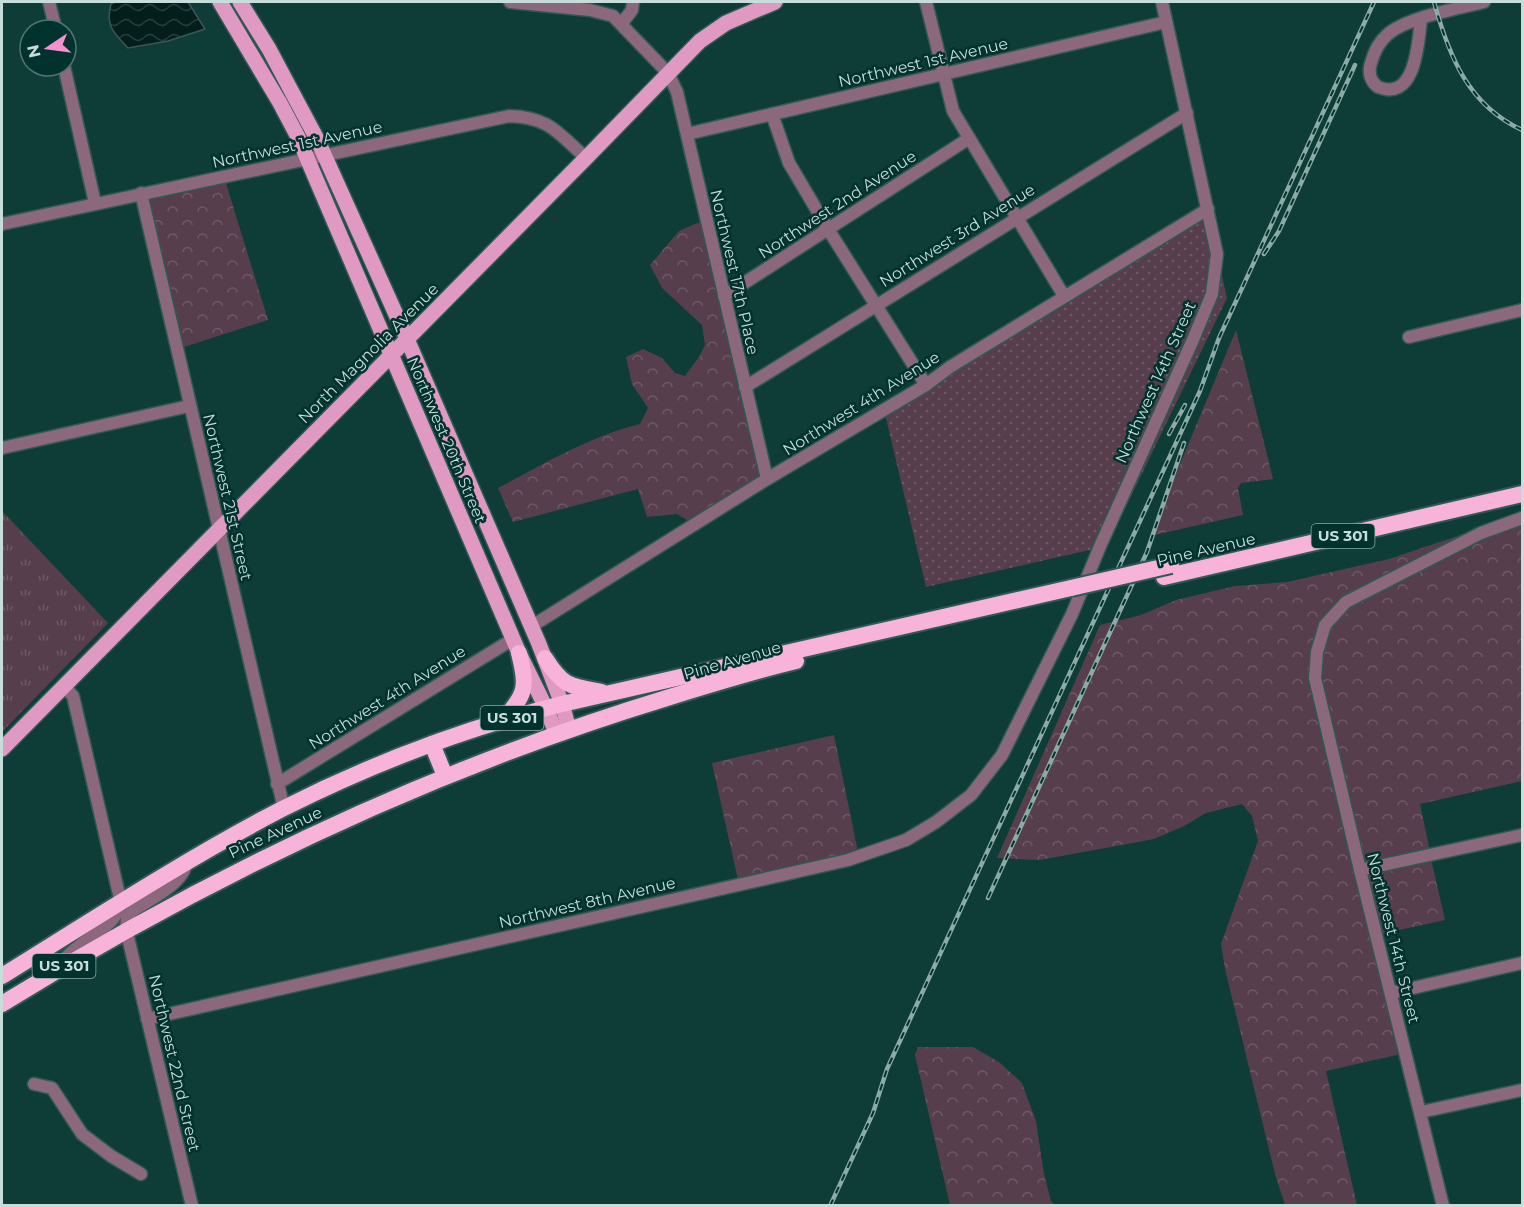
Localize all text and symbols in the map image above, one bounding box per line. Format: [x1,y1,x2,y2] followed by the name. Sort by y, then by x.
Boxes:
[18,18,78,78] north arrow
[836,34,1010,91] street label: Northwest 1st Avenue
[23,43,45,60] text: N
[210,117,384,172] street label: Northwest 1st Avenue
[755,146,920,263] street label: Northwest 2nd Avenue
[876,180,1038,291] street label: Northwest 3rd Avenue
[706,188,763,357] street label: Northwest 17th Place
[294,279,442,427] street label: North Magnolia Avenue
[1111,298,1200,466] street label: Northwest 14th Street
[779,347,943,460] street label: Northwest 4th Avenue
[403,354,490,527] street label: Northwest 20th Street
[199,412,256,583] street label: Northwest 21st Street
[1312,524,1374,548] road number: US 301
[1155,529,1257,570] street label: Pine Avenue
[681,637,783,684] street label: Pine Avenue
[305,641,469,754] street label: Northwest 4th Avenue
[480,706,544,730] road number: US 301
[225,803,325,862] street label: Pine Avenue
[1363,851,1424,1026] street label: Northwest 14th Street
[497,873,677,932] street label: Northwest 8th Avenue
[32,954,96,978] road number: US 301
[145,973,204,1154] street label: Northwest 22nd Street

